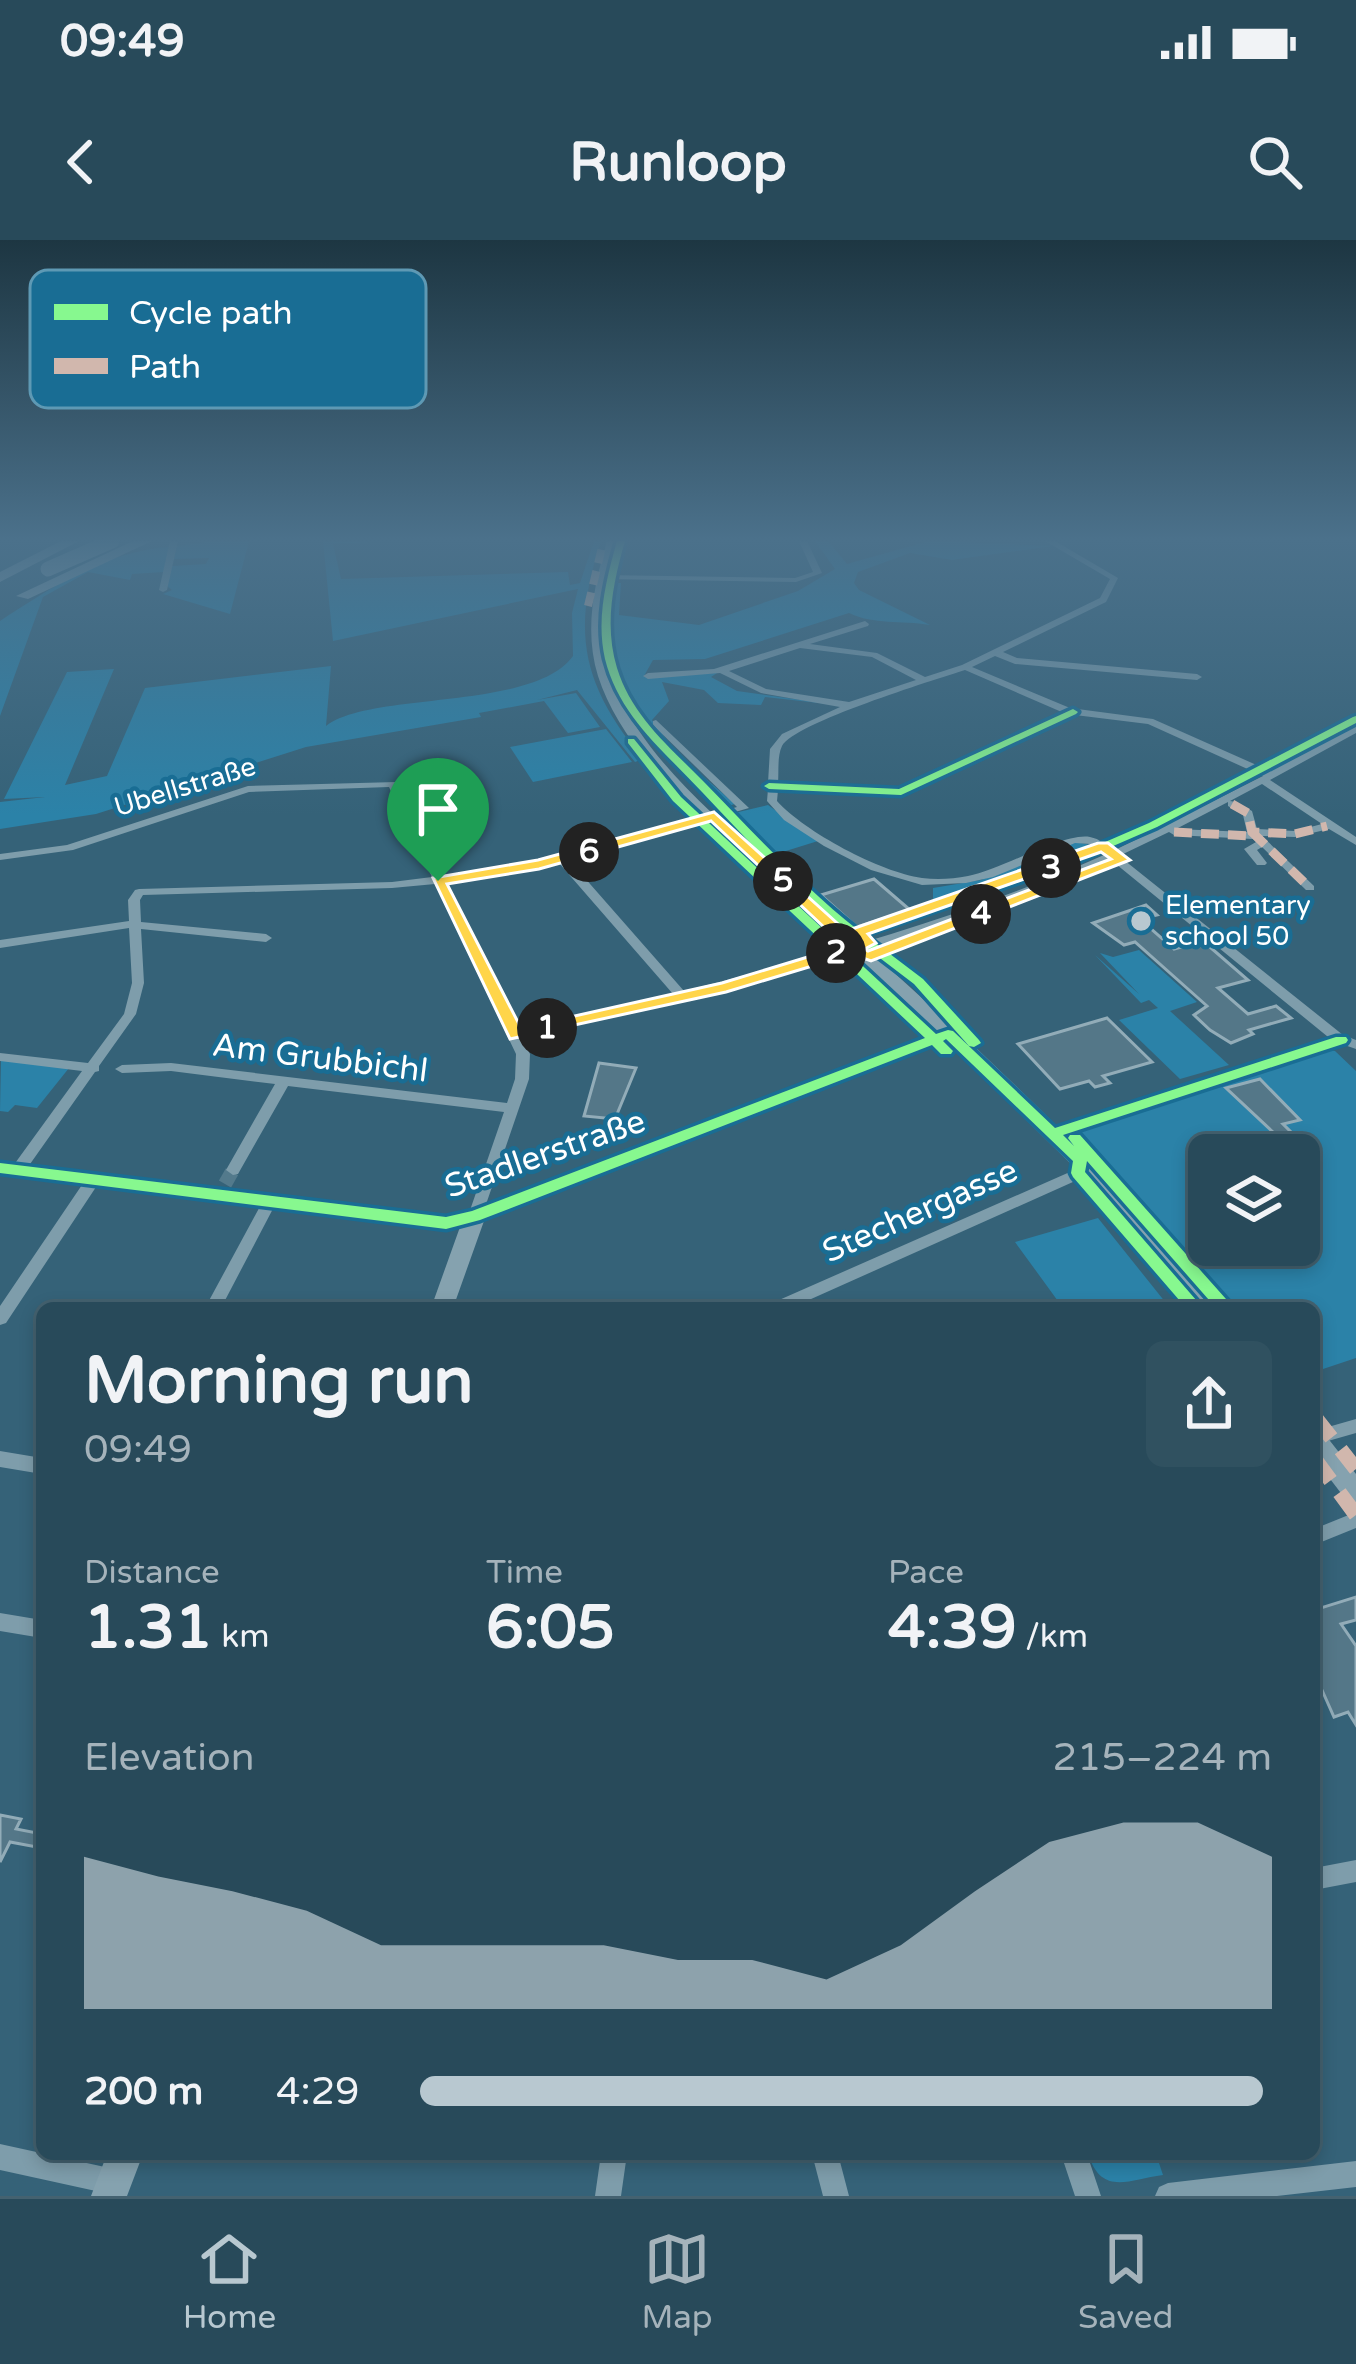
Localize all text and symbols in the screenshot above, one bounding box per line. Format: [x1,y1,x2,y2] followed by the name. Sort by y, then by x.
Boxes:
[60,15,185,69] text: 09:49
[48,129,114,195] icon: back
[1242,129,1308,195] icon: search
[569,130,787,195] text: Runloop
[30,270,426,408] legend
[129,294,293,333] text: Cycle path
[129,348,201,387] text: Path
[110,750,260,824] street label: Ubellstraße
[387,758,489,881] pin
[405,776,471,842] icon: arrive
[559,822,619,882] pin: 6
[579,832,599,871] text: 6
[1021,838,1081,898] pin: 3
[1041,848,1061,887] text: 3
[753,851,813,911] pin: 5
[773,861,793,900] text: 5
[951,884,1011,944] pin: 4
[1165,889,1311,953] place label: Elementary school 50
[971,894,991,933] text: 4
[1128,908,1154,934] marker: Elementary school 50
[806,923,866,983] pin: 2
[826,933,846,972] text: 2
[517,998,577,1058] pin: 1
[537,1008,557,1047] text: 1
[210,1025,430,1091] street label: Am Grubbichl
[440,1101,650,1207] street label: Stadlerstraße
[1188,1134,1320,1266] map controls
[1188,1134,1320,1266] button: layers
[817,1151,1023,1271] street label: Stechergasse
[84,1341,474,1421] text: Morning run
[1146,1341,1272,1467] button: share
[84,1426,192,1473] text: 09:49
[84,1553,220,1592] text: Distance
[486,1553,563,1592] text: Time
[888,1553,964,1592] text: Pace
[84,1592,213,1664] text: 1.31
[486,1592,615,1664] text: 6:05
[888,1592,1017,1664] text: 4:39
[213,1617,270,1656] text: km
[1017,1617,1088,1656] text: /km
[84,1734,254,1781] text: Elevation
[1052,1734,1272,1781] text: 215–224 m
[84,2068,203,2115] text: 200 m
[276,2068,360,2115] text: 4:29
[183,2226,276,2337] tab: Home
[641,2226,713,2337] tab: Map
[1078,2226,1173,2337] tab: Saved

